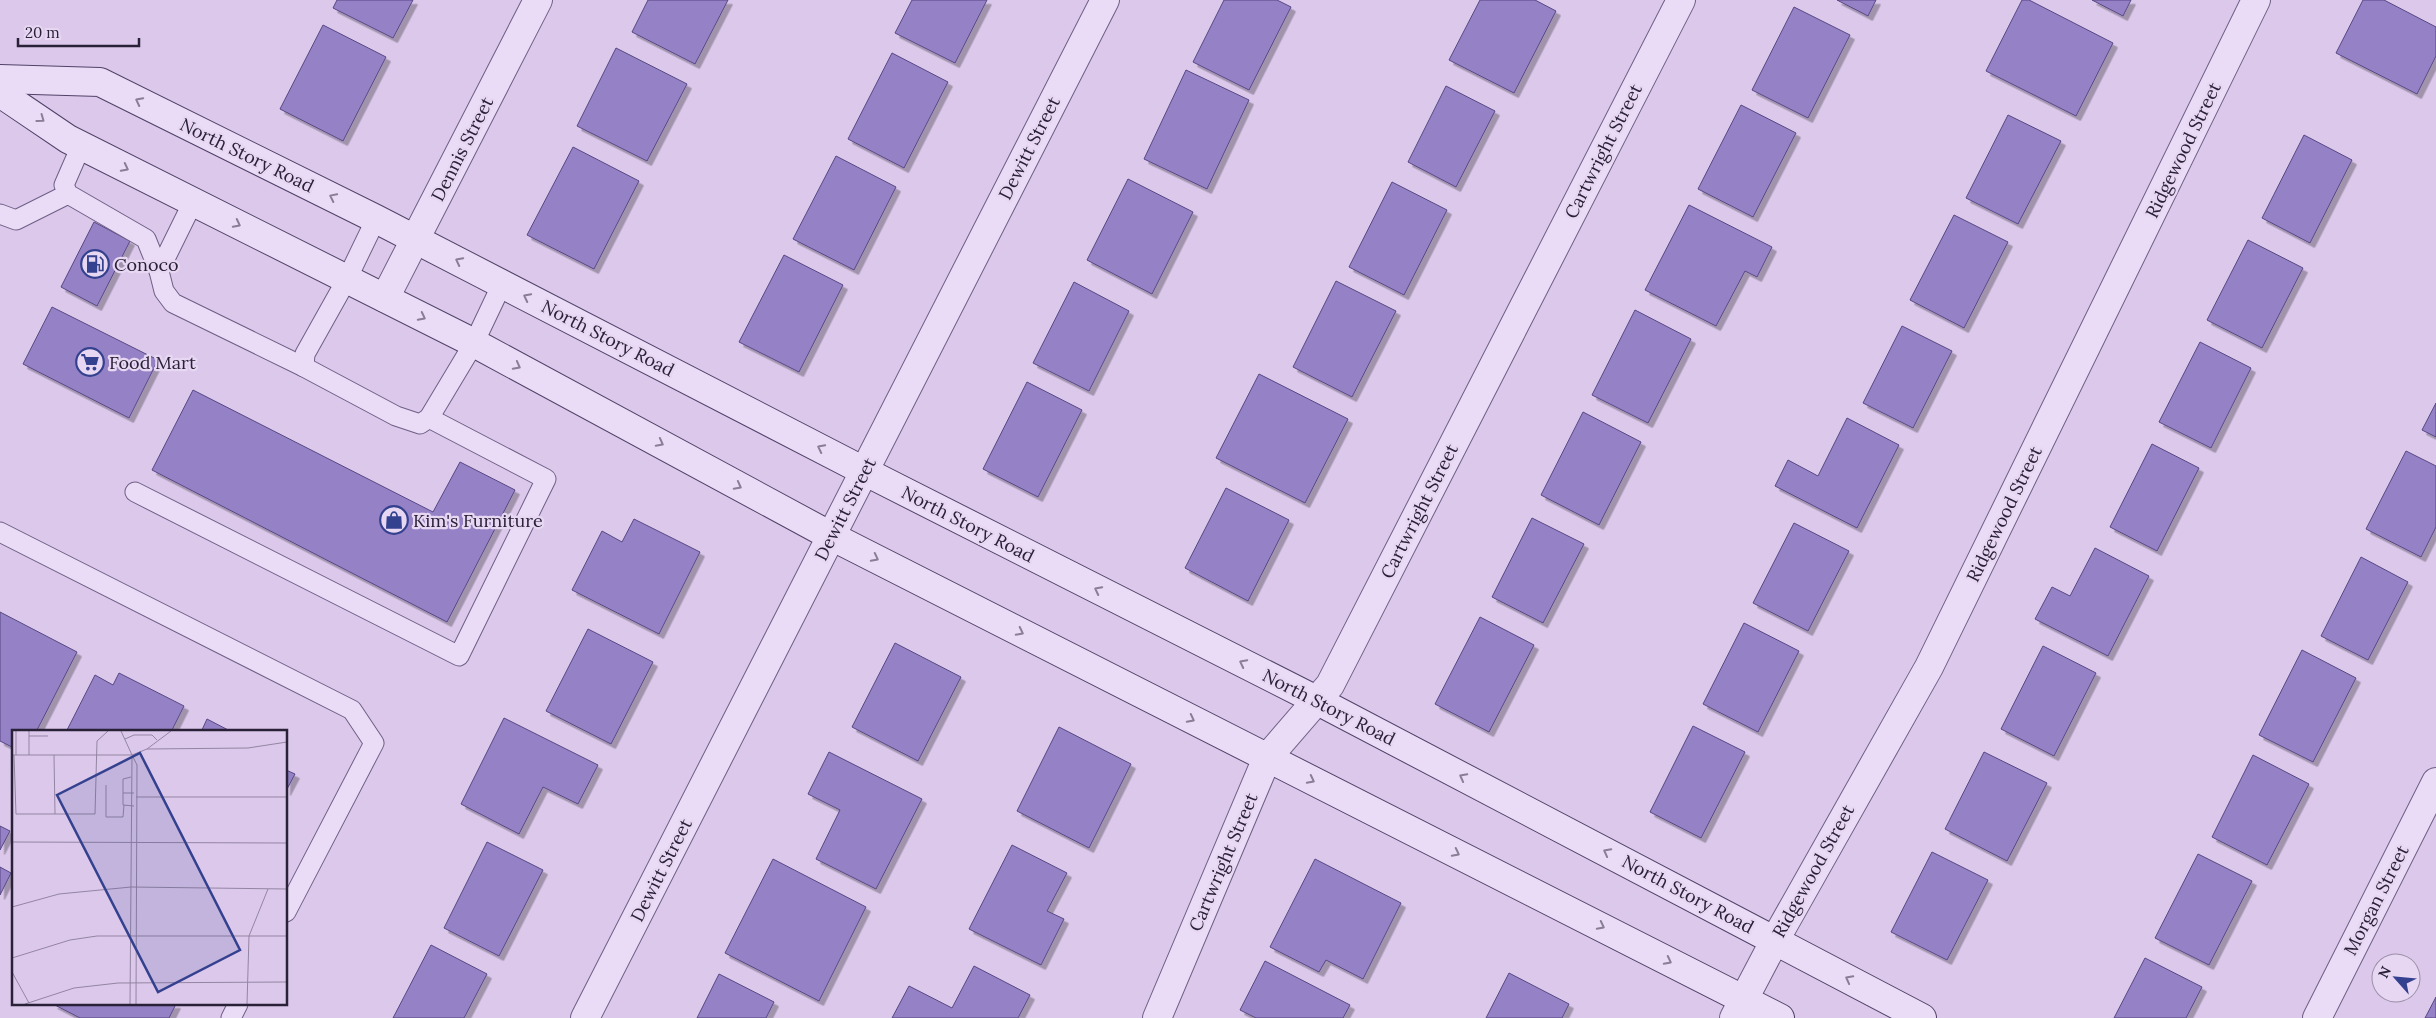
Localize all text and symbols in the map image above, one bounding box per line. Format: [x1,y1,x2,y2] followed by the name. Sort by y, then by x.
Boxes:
[18,15,139,47] scale bar
[25,23,60,42] text: 20 m
[2140,78,2226,222] street label: Ridgewood Street
[1559,80,1647,222] street label: Cartwright Street
[426,93,498,205] street label: Dennis Street
[993,93,1065,203] street label: Dewitt Street
[135,97,144,107] one-way arrow
[35,113,45,122] one-way arrow
[176,113,318,197] street label: North Story Road
[120,162,129,172] one-way arrow
[329,193,338,203] one-way arrow
[231,218,240,228] one-way arrow
[80,249,110,279] fuel station icon: Conoco
[114,253,179,276] place label: Conoco
[455,257,464,267] one-way arrow
[523,293,532,303] one-way arrow
[538,295,679,382] street label: North Story Road
[417,311,426,321] one-way arrow
[75,347,105,377] supermarket icon: Food Mart
[109,351,196,374] place label: Food Mart
[511,360,520,370] one-way arrow
[654,437,663,447] one-way arrow
[1375,440,1463,582] street label: Cartwright Street
[1961,442,2047,586] street label: Ridgewood Street
[817,444,826,454] one-way arrow
[809,454,881,564] street label: Dewitt Street
[733,479,742,489] one-way arrow
[898,481,1039,568] street label: North Story Road
[379,505,409,535] shop icon: Kim's Furniture
[413,509,543,532] place label: Kim's Furniture
[870,552,879,562] one-way arrow
[1095,586,1104,596] one-way arrow
[1014,626,1023,636] one-way arrow
[1240,659,1249,669] one-way arrow
[1259,664,1400,751] street label: North Story Road
[1186,713,1195,723] one-way arrow
[12,730,288,1006] inset map
[1460,773,1469,783] one-way arrow
[1306,774,1315,784] one-way arrow
[1183,789,1263,935] street label: Cartwright Street
[1767,800,1859,942] street label: Ridgewood Street
[625,815,697,925] street label: Dewitt Street
[2338,841,2414,959] street label: Morgan Street
[1451,847,1460,857] one-way arrow
[1604,848,1613,858] one-way arrow
[1618,850,1758,939] street label: North Story Road
[1596,920,1605,930] one-way arrow
[2371,953,2421,1003] north arrow
[1663,955,1672,965] one-way arrow
[2374,963,2395,981] text: N
[1845,975,1854,985] one-way arrow

